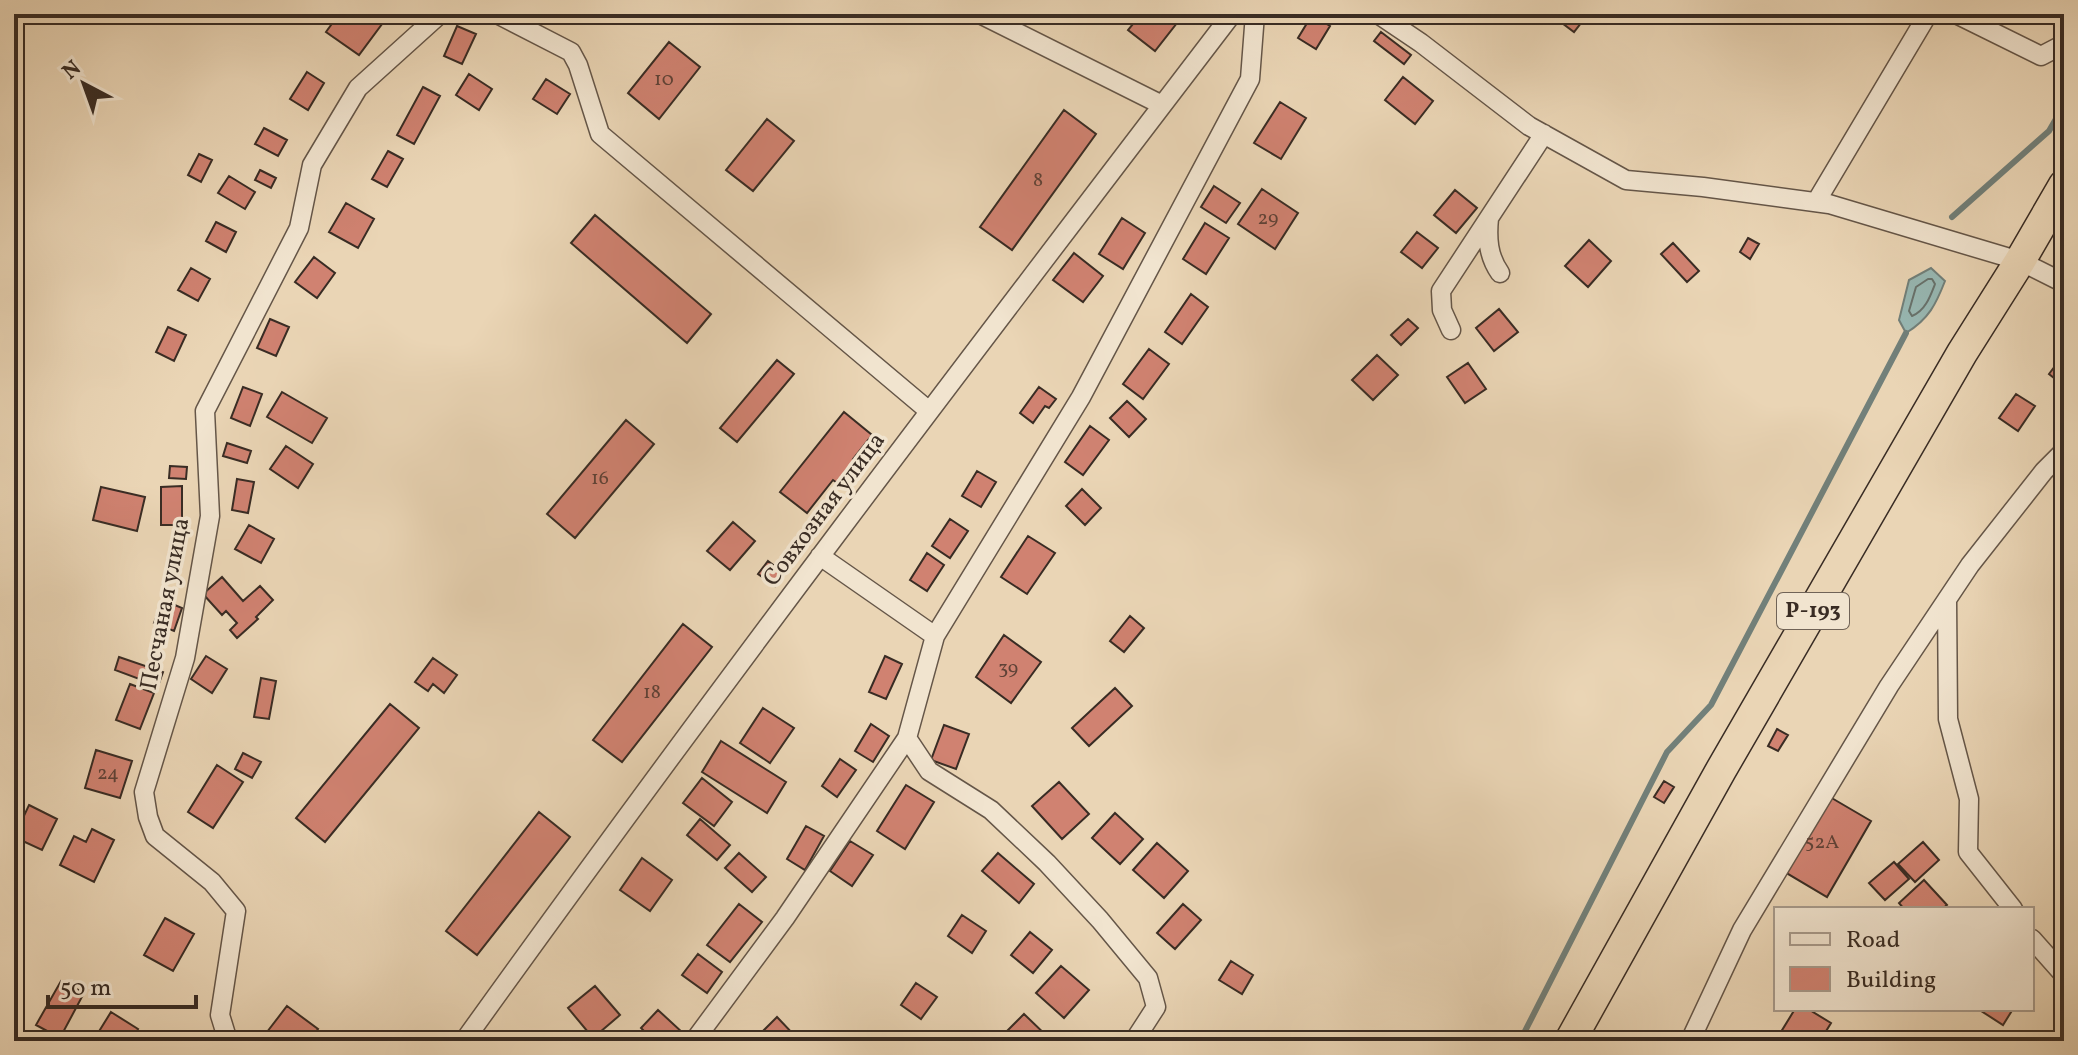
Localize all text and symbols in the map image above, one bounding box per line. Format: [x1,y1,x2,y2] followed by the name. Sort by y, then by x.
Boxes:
[44,44,124,124] north arrow
[56,54,89,88] text: N
[654,66,674,94] house number: 10
[1033,167,1043,195] house number: 8
[1258,205,1278,233] house number: 29
[756,426,894,594] street label: Совхозная улица
[591,465,609,493] house number: 16
[133,515,199,693] street label: Песчаная улица
[1777,593,1849,629] road number: Р-193
[998,655,1018,683] house number: 39
[643,679,661,707] house number: 18
[97,760,119,788] house number: 24
[1805,829,1839,857] house number: 52А
[1774,907,2034,1011] legend
[1846,924,1900,958] text: Road
[48,959,196,1009] scale bar
[1846,964,1936,998] text: Building
[60,972,112,1006] text: 50 m

